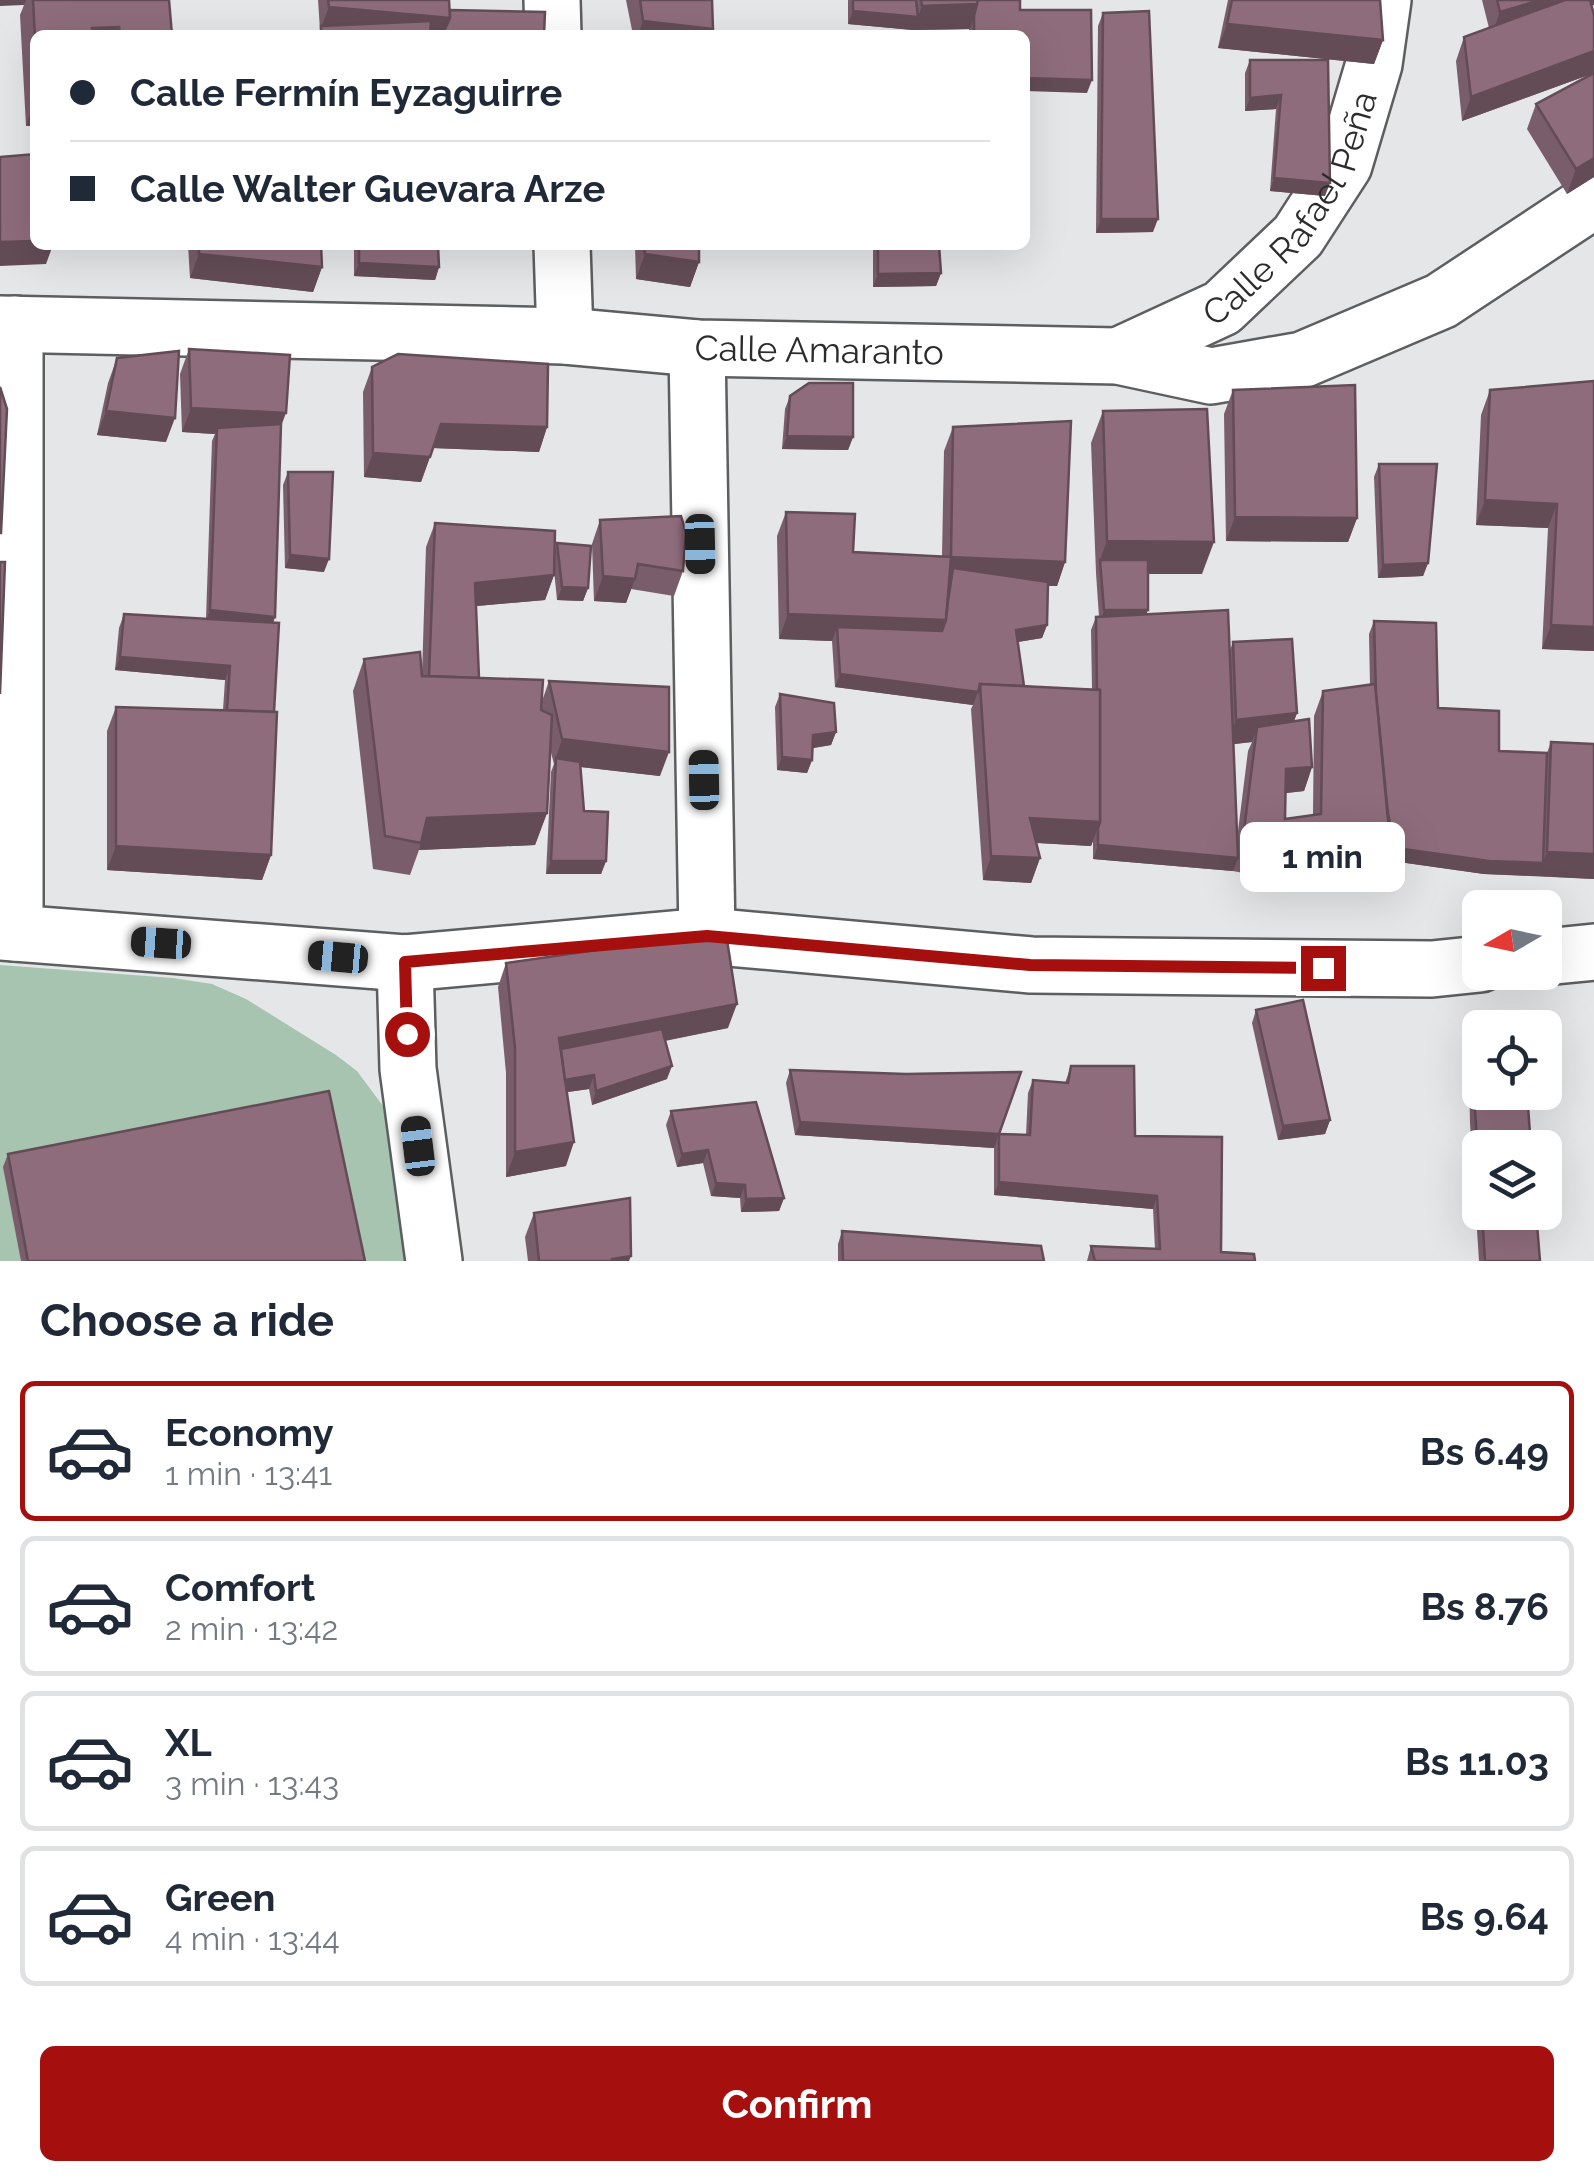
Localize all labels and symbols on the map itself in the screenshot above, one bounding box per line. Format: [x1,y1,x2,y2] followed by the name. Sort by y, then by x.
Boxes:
[1197,86,1385,334] street label: Calle Rafael Peña
[694,327,944,373] street label: Calle Amaranto
[684,514,716,574] car
[688,750,720,810] car
[1240,823,1406,893] callout: 1 min
[1462,890,1562,990] north arrow
[130,926,192,960] car
[307,939,369,975] car
[1301,946,1346,991] route end
[385,1012,430,1057] route start
[399,1114,437,1178] car

